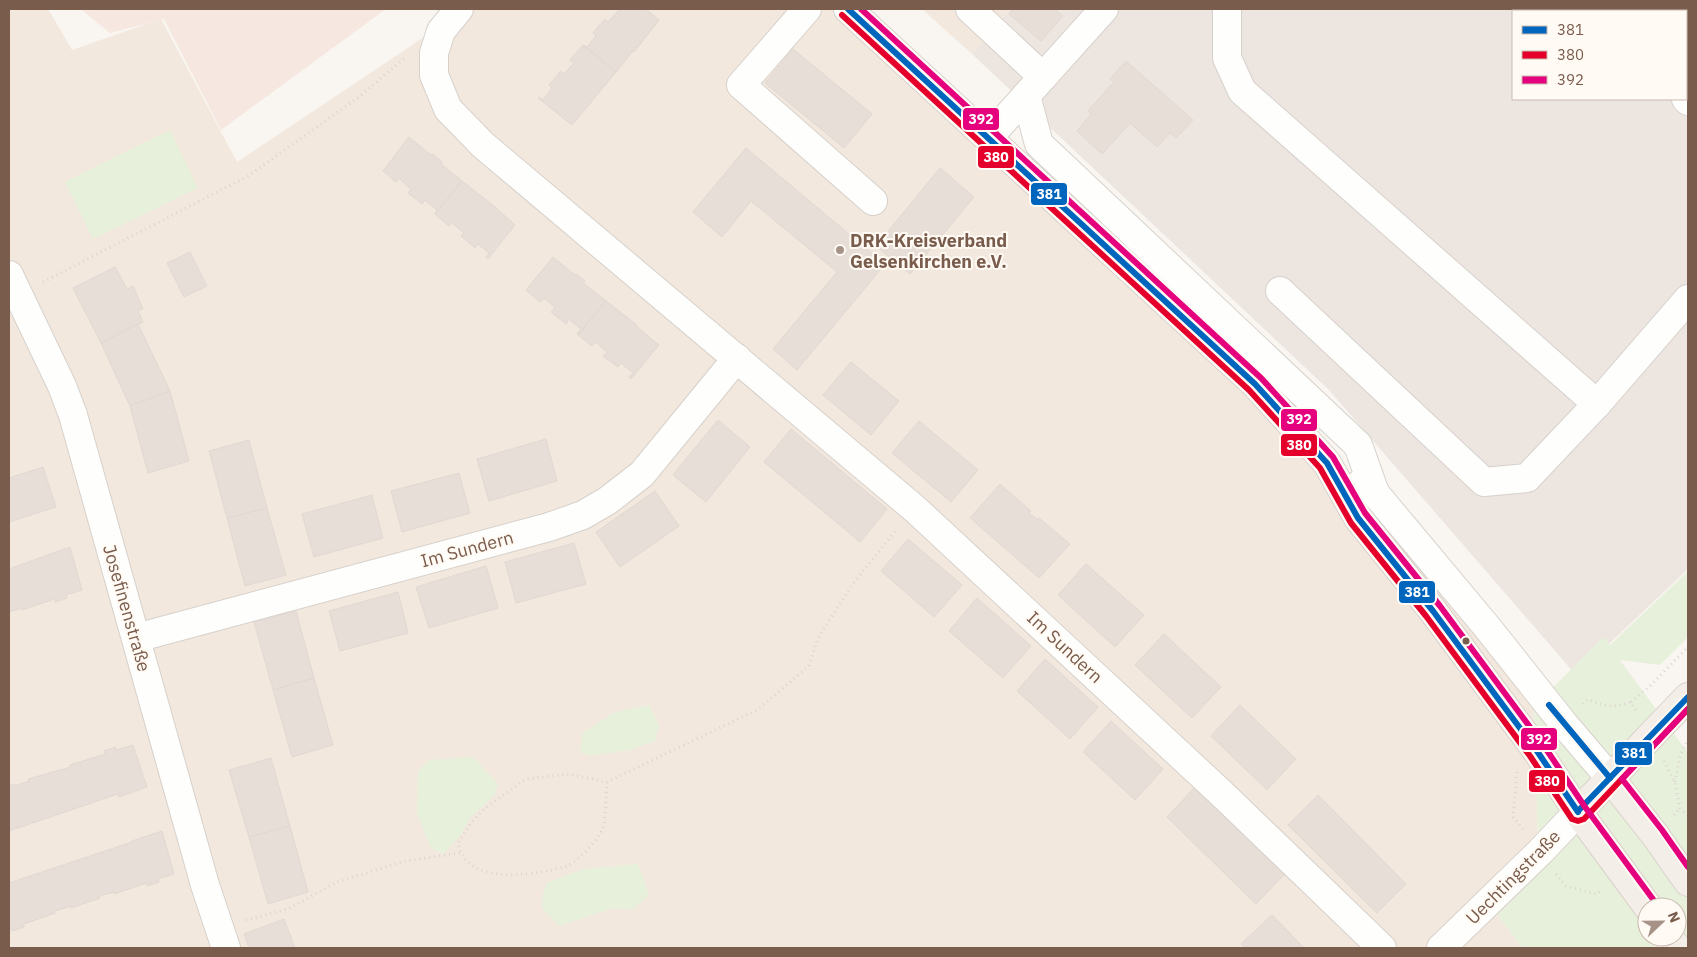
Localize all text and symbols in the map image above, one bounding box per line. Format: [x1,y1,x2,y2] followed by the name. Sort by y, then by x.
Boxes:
[1512,10,1687,100] legend
[1557,20,1584,39] text: 381
[1557,45,1584,64] text: 380
[1557,70,1584,89] text: 392
[962,107,1000,131] line badge: 392
[968,110,994,128] text: 392
[977,145,1015,169] line badge: 380
[983,148,1009,166] text: 380
[1030,182,1068,206] line badge: 381
[1036,185,1062,203] text: 381
[850,229,1007,273] place label: DRK-Kreisverband Gelsenkirchen e.V.
[834,244,846,256] marker: DRK-Kreisverband Gelsenkirchen e.V.
[1280,408,1318,432] line badge: 392
[1286,410,1312,428] text: 392
[1280,433,1318,457] line badge: 380
[1286,436,1312,454] text: 380
[418,526,516,572] street label: Im Sundern
[98,542,156,674] street label: Josefinenstraße
[1398,580,1436,604] line badge: 381
[1404,583,1430,601] text: 381
[1022,606,1108,688] street label: Im Sundern
[1461,636,1471,646] unlabelled marker
[1520,727,1558,751] line badge: 392
[1526,730,1552,748] text: 392
[1614,741,1653,766] line badge: 381
[1621,744,1647,762] text: 381
[1528,769,1566,793] line badge: 380
[1534,772,1560,790] text: 380
[1461,825,1565,929] street label: Uechtingstraße
[1637,897,1687,947] north arrow
[1664,909,1684,925] text: N

